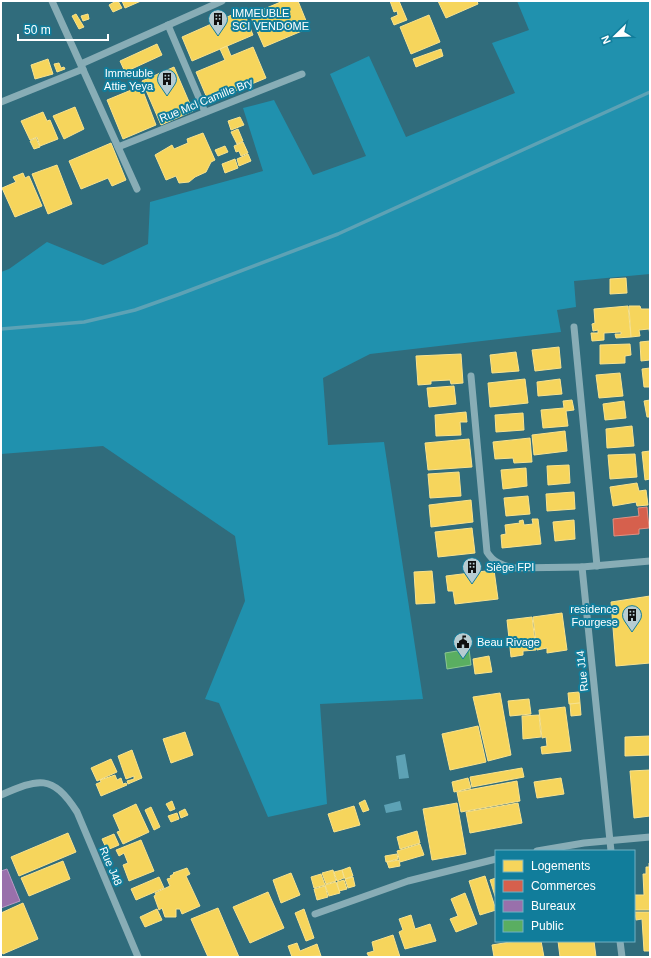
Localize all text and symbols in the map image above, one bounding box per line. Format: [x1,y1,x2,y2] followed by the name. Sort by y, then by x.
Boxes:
[232,7,309,32] place label: IMMEUBLE SCI VENDOME
[207,8,229,36] building icon: IMMEUBLE SCI VENDOME
[18,16,108,42] scale bar
[595,16,635,56] north arrow
[24,23,51,37] text: 50 m
[599,34,613,46] text: N
[104,67,154,92] place label: Immeuble Attie Yeya
[156,68,178,96] building icon: Immeuble Attie Yeya
[158,76,255,124] street label: Rue Mcl Camille Bry
[461,556,483,584] building icon: Siège FPI
[486,561,534,573] place label: Siège FPI
[570,603,618,628] place label: residence Fourgese
[621,604,643,632] building icon: residence Fourgese
[452,631,474,659] public building icon: Beau Rivage
[477,636,540,648] place label: Beau Rivage
[574,650,590,692] street label: Rue J14
[97,845,125,887] street label: Rue J48
[495,850,635,942] legend
[531,859,590,873] text: Logements
[531,879,596,893] text: Commerces
[531,899,576,913] text: Bureaux
[531,919,564,933] text: Public

